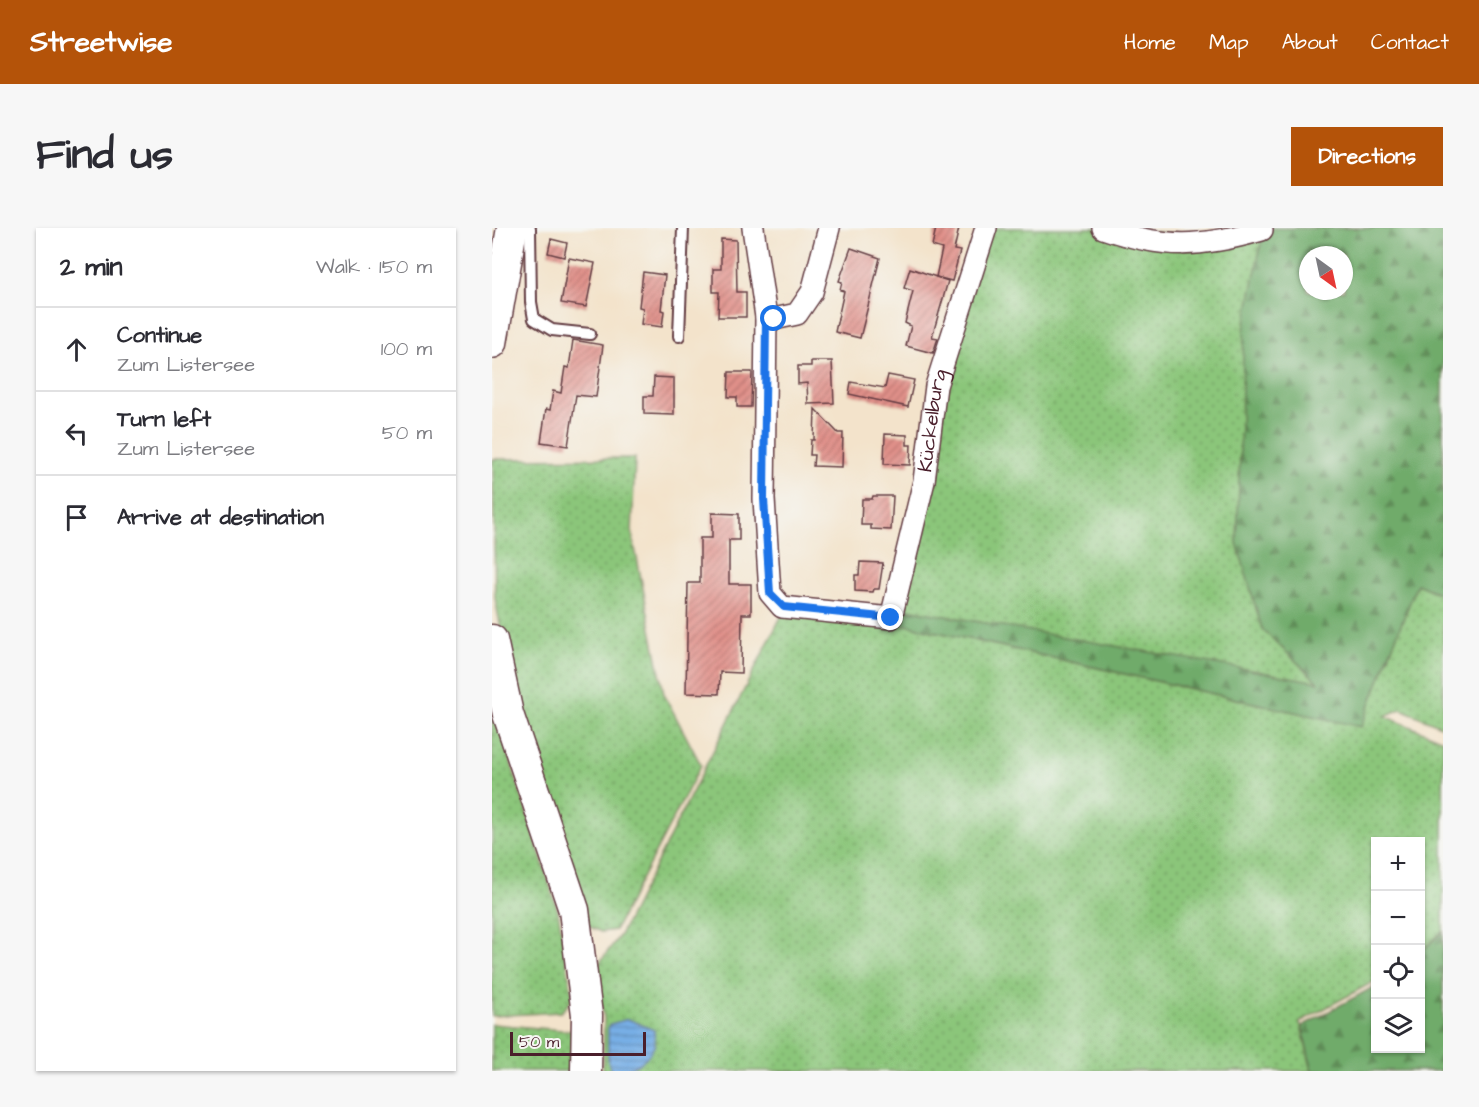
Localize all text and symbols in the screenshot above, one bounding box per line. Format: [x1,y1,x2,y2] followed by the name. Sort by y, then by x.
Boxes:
[30,23,172,62] text: Streetwise
[1124,28,1176,57] text: Home
[1209,28,1249,57] text: Map
[1282,28,1338,57] text: About
[1371,28,1449,57] text: Contact
[36,127,173,185] text: Find us
[1291,127,1443,186] button: Directions
[1299,246,1353,300] north arrow
[60,249,122,285] text: 2 min
[316,253,432,281] text: Walk · 150 m
[760,305,786,331] route start
[117,320,202,351] text: Continue
[60,333,93,366] icon: ahead
[381,335,432,363] text: 100 m
[117,351,255,379] text: Zum Listersee
[911,365,955,474] street label: Kückelburg
[117,404,211,435] text: Turn left
[60,417,93,450] icon: left
[382,419,432,447] text: 50 m
[117,435,255,463] text: Zum Listersee
[60,501,93,534] icon: arrive
[117,502,324,533] text: Arrive at destination
[877,604,903,630] route end
[1371,837,1425,1053] map controls
[1371,837,1425,891] button: +
[1371,891,1425,945] button: −
[1371,945,1425,999] button: locate
[1371,999,1425,1053] button: layers
[510,1029,646,1056] scale bar
[519,1031,559,1053] text: 50 m

